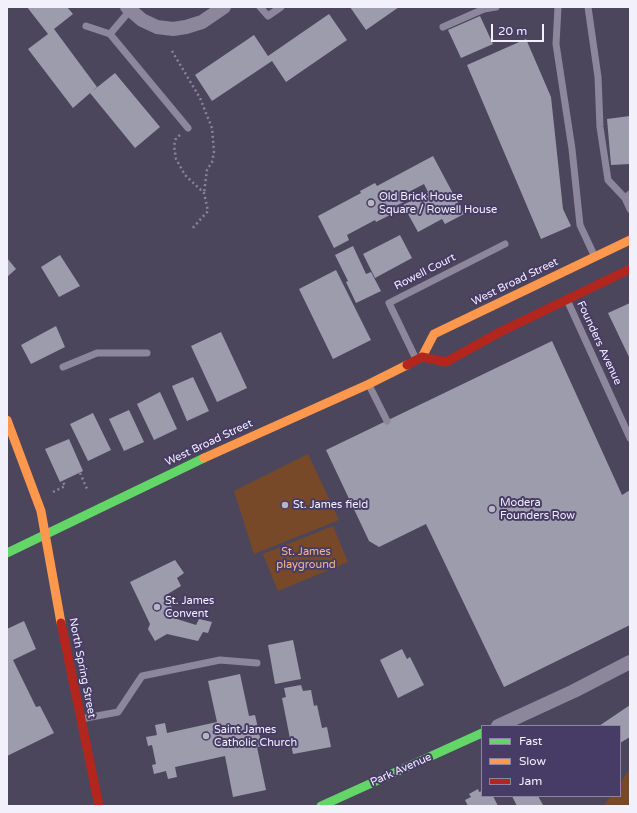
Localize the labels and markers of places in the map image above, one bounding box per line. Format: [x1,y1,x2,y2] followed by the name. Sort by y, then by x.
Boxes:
[379,190,497,216] place label: Old Brick House Square / Rowell House
[366,198,376,208] marker: Old Brick House Square / Rowell House
[500,496,575,522] place label: Modera Founders Row
[293,498,368,512] place label: St. James field
[280,500,290,510] marker: St. James field
[487,504,497,514] marker: Modera Founders Row
[165,594,214,620] place label: St. James Convent
[152,602,162,612] marker: St. James Convent
[214,723,297,749] place label: Saint James Catholic Church
[201,731,211,741] marker: Saint James Catholic Church

